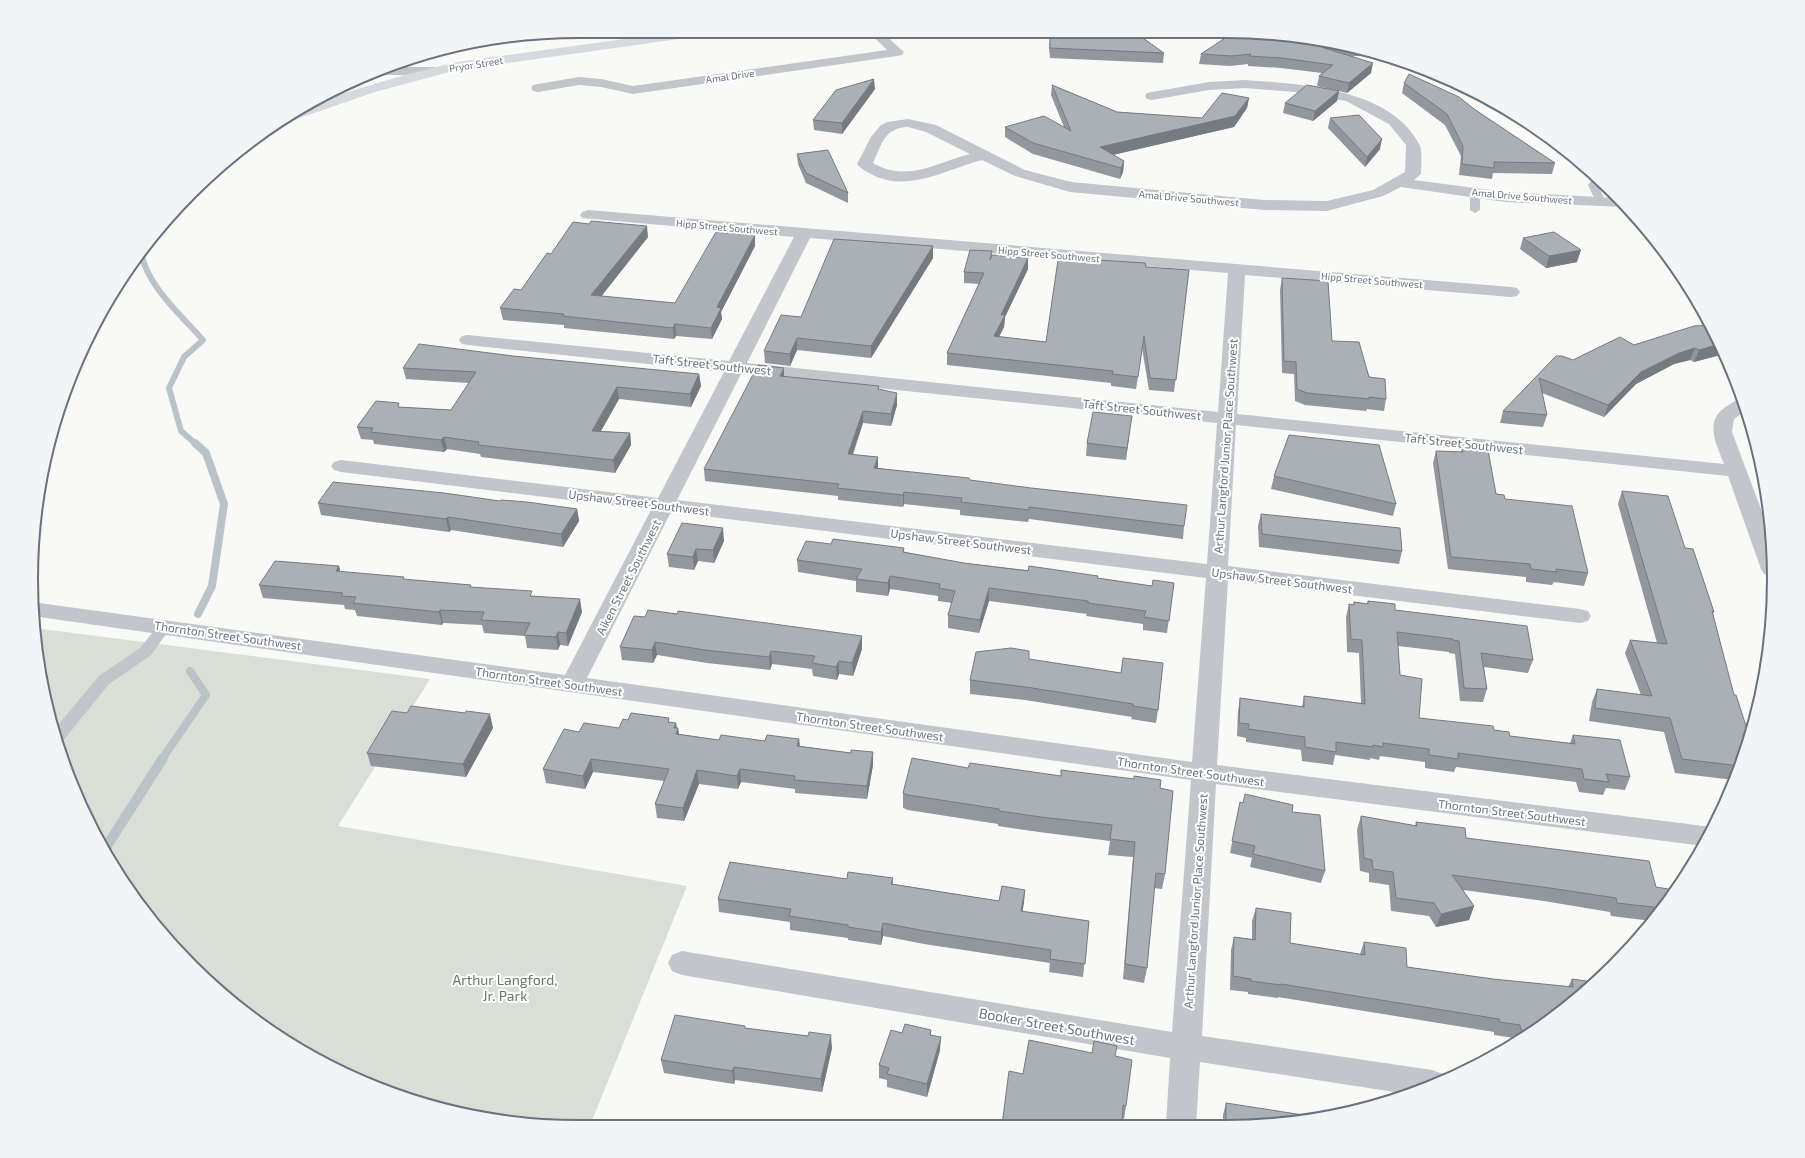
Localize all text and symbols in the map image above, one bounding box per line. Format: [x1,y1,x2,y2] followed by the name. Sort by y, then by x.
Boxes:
[448,54,504,74] street label: Pryor Street
[705,67,755,85] street label: Amal Drive
[1471,186,1573,206] street label: Amal Drive Southwest
[1138,188,1240,208] street label: Amal Drive Southwest
[676,217,779,237] street label: Hipp Street Southwest
[998,244,1101,264] street label: Hipp Street Southwest
[1321,270,1424,290] street label: Hipp Street Southwest
[1210,338,1240,554] street label: Arthur Langford Junior Place Southwest
[652,351,772,377] street label: Taft Street Southwest
[1082,396,1202,422] street label: Taft Street Southwest
[1404,430,1524,456] street label: Taft Street Southwest
[568,486,711,518] street label: Upshaw Street Southwest
[593,517,663,637] street label: Aiken Street Southwest
[890,525,1033,557] street label: Upshaw Street Southwest
[1211,564,1354,596] street label: Upshaw Street Southwest
[153,618,303,652] street label: Thornton Street Southwest
[474,664,624,698] street label: Thornton Street Southwest
[795,709,945,743] street label: Thornton Street Southwest
[1116,754,1266,788] street label: Thornton Street Southwest
[1180,793,1210,1009] street label: Arthur Langford Junior Place Southwest
[1437,796,1587,828] street label: Thornton Street Southwest
[453,971,557,1004] park label: Arthur Langford, Jr. Park
[978,1004,1136,1048] street label: Booker Street Southwest

